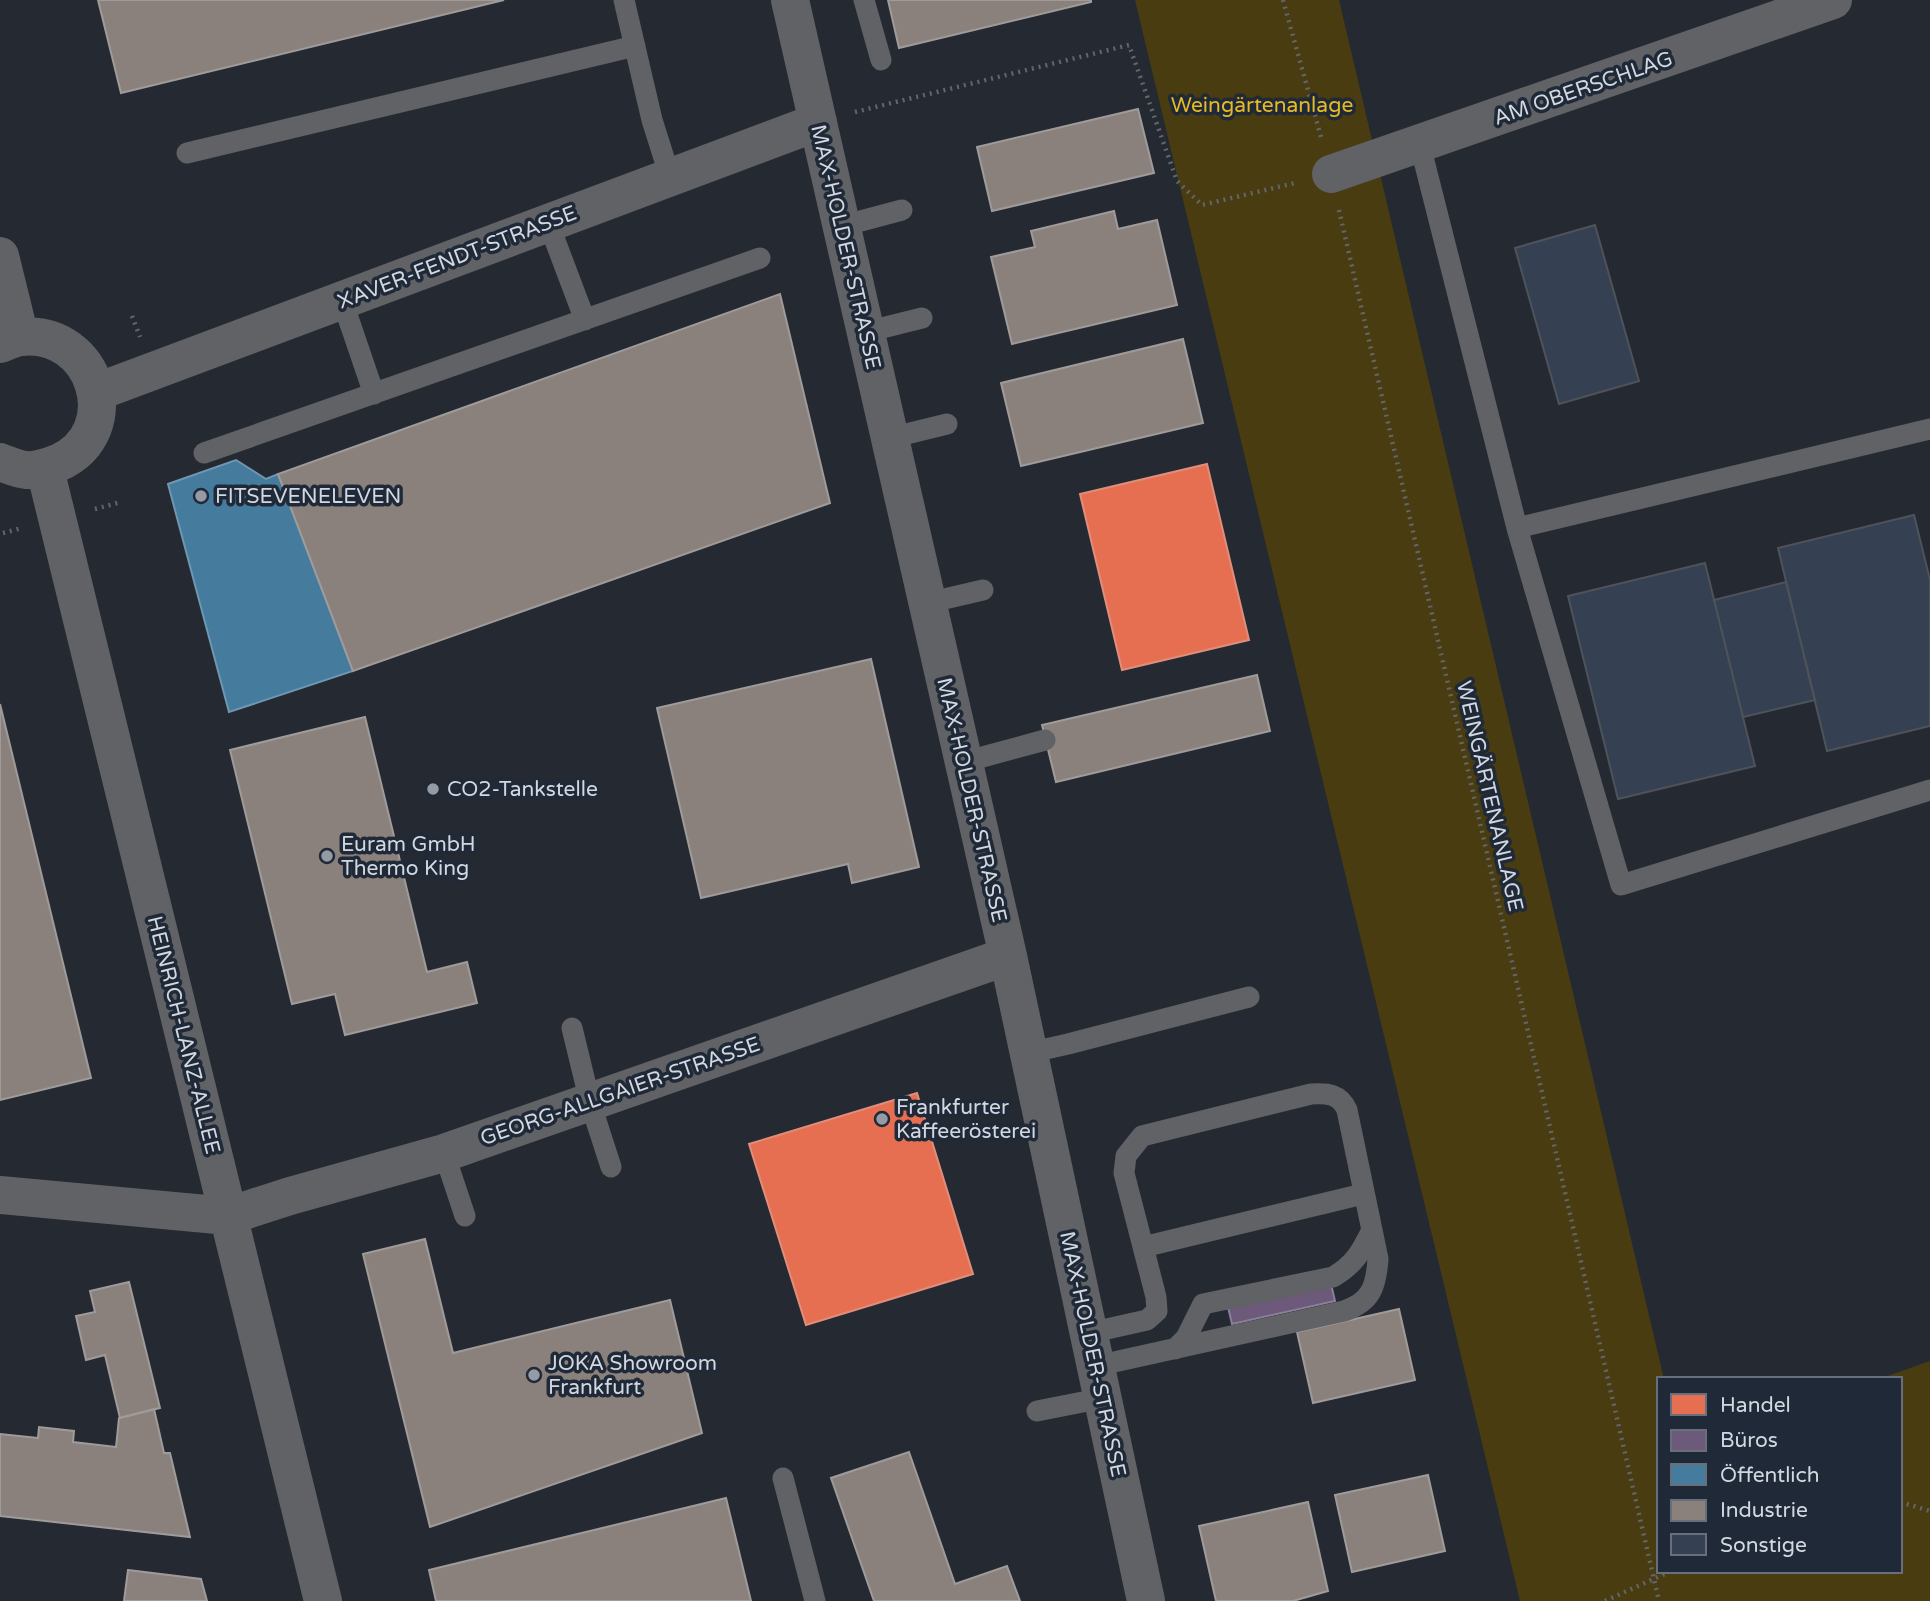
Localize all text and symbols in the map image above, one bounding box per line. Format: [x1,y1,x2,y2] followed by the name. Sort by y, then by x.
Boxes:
[1490,46,1676,131] street label: AM OBERSCHLAG
[1171,93,1353,118] park label: Weingärtenanlage
[805,122,886,372] street label: MAX-HOLDER-STRASSE
[334,200,580,315] street label: XAVER-FENDT-STRASSE
[215,484,401,509] place label: FITSEVENELEVEN
[193,488,209,504] marker: FITSEVENELEVEN
[931,675,1012,925] street label: MAX-HOLDER-STRASSE
[1451,678,1528,914] street label: WEINGÄRTENANLAGE
[447,777,598,802] place label: CO2-Tankstelle
[425,781,441,797] marker: CO2-Tankstelle
[341,832,475,881] place label: Euram GmbH Thermo King
[319,848,335,864] marker: Euram GmbH Thermo King
[142,913,225,1157] street label: HEINRICH-LANZ-ALLEE
[477,1032,763,1151] street label: GEORG-ALLGAIER-STRASSE
[896,1095,1036,1144] place label: Frankfurter Kaffeerösterei
[874,1111,890,1127] marker: Frankfurter Kaffeerösterei
[1054,1229,1131,1479] street label: MAX-HOLDER-STRASSE
[548,1351,717,1400] place label: JOKA Showroom Frankfurt
[526,1367,542,1383] marker: JOKA Showroom Frankfurt
[1657,1377,1902,1573] legend
[1720,1393,1791,1418] text: Handel
[1720,1428,1778,1453] text: Büros
[1720,1463,1820,1488] text: Öffentlich
[1720,1498,1808,1523] text: Industrie
[1720,1533,1807,1558] text: Sonstige

